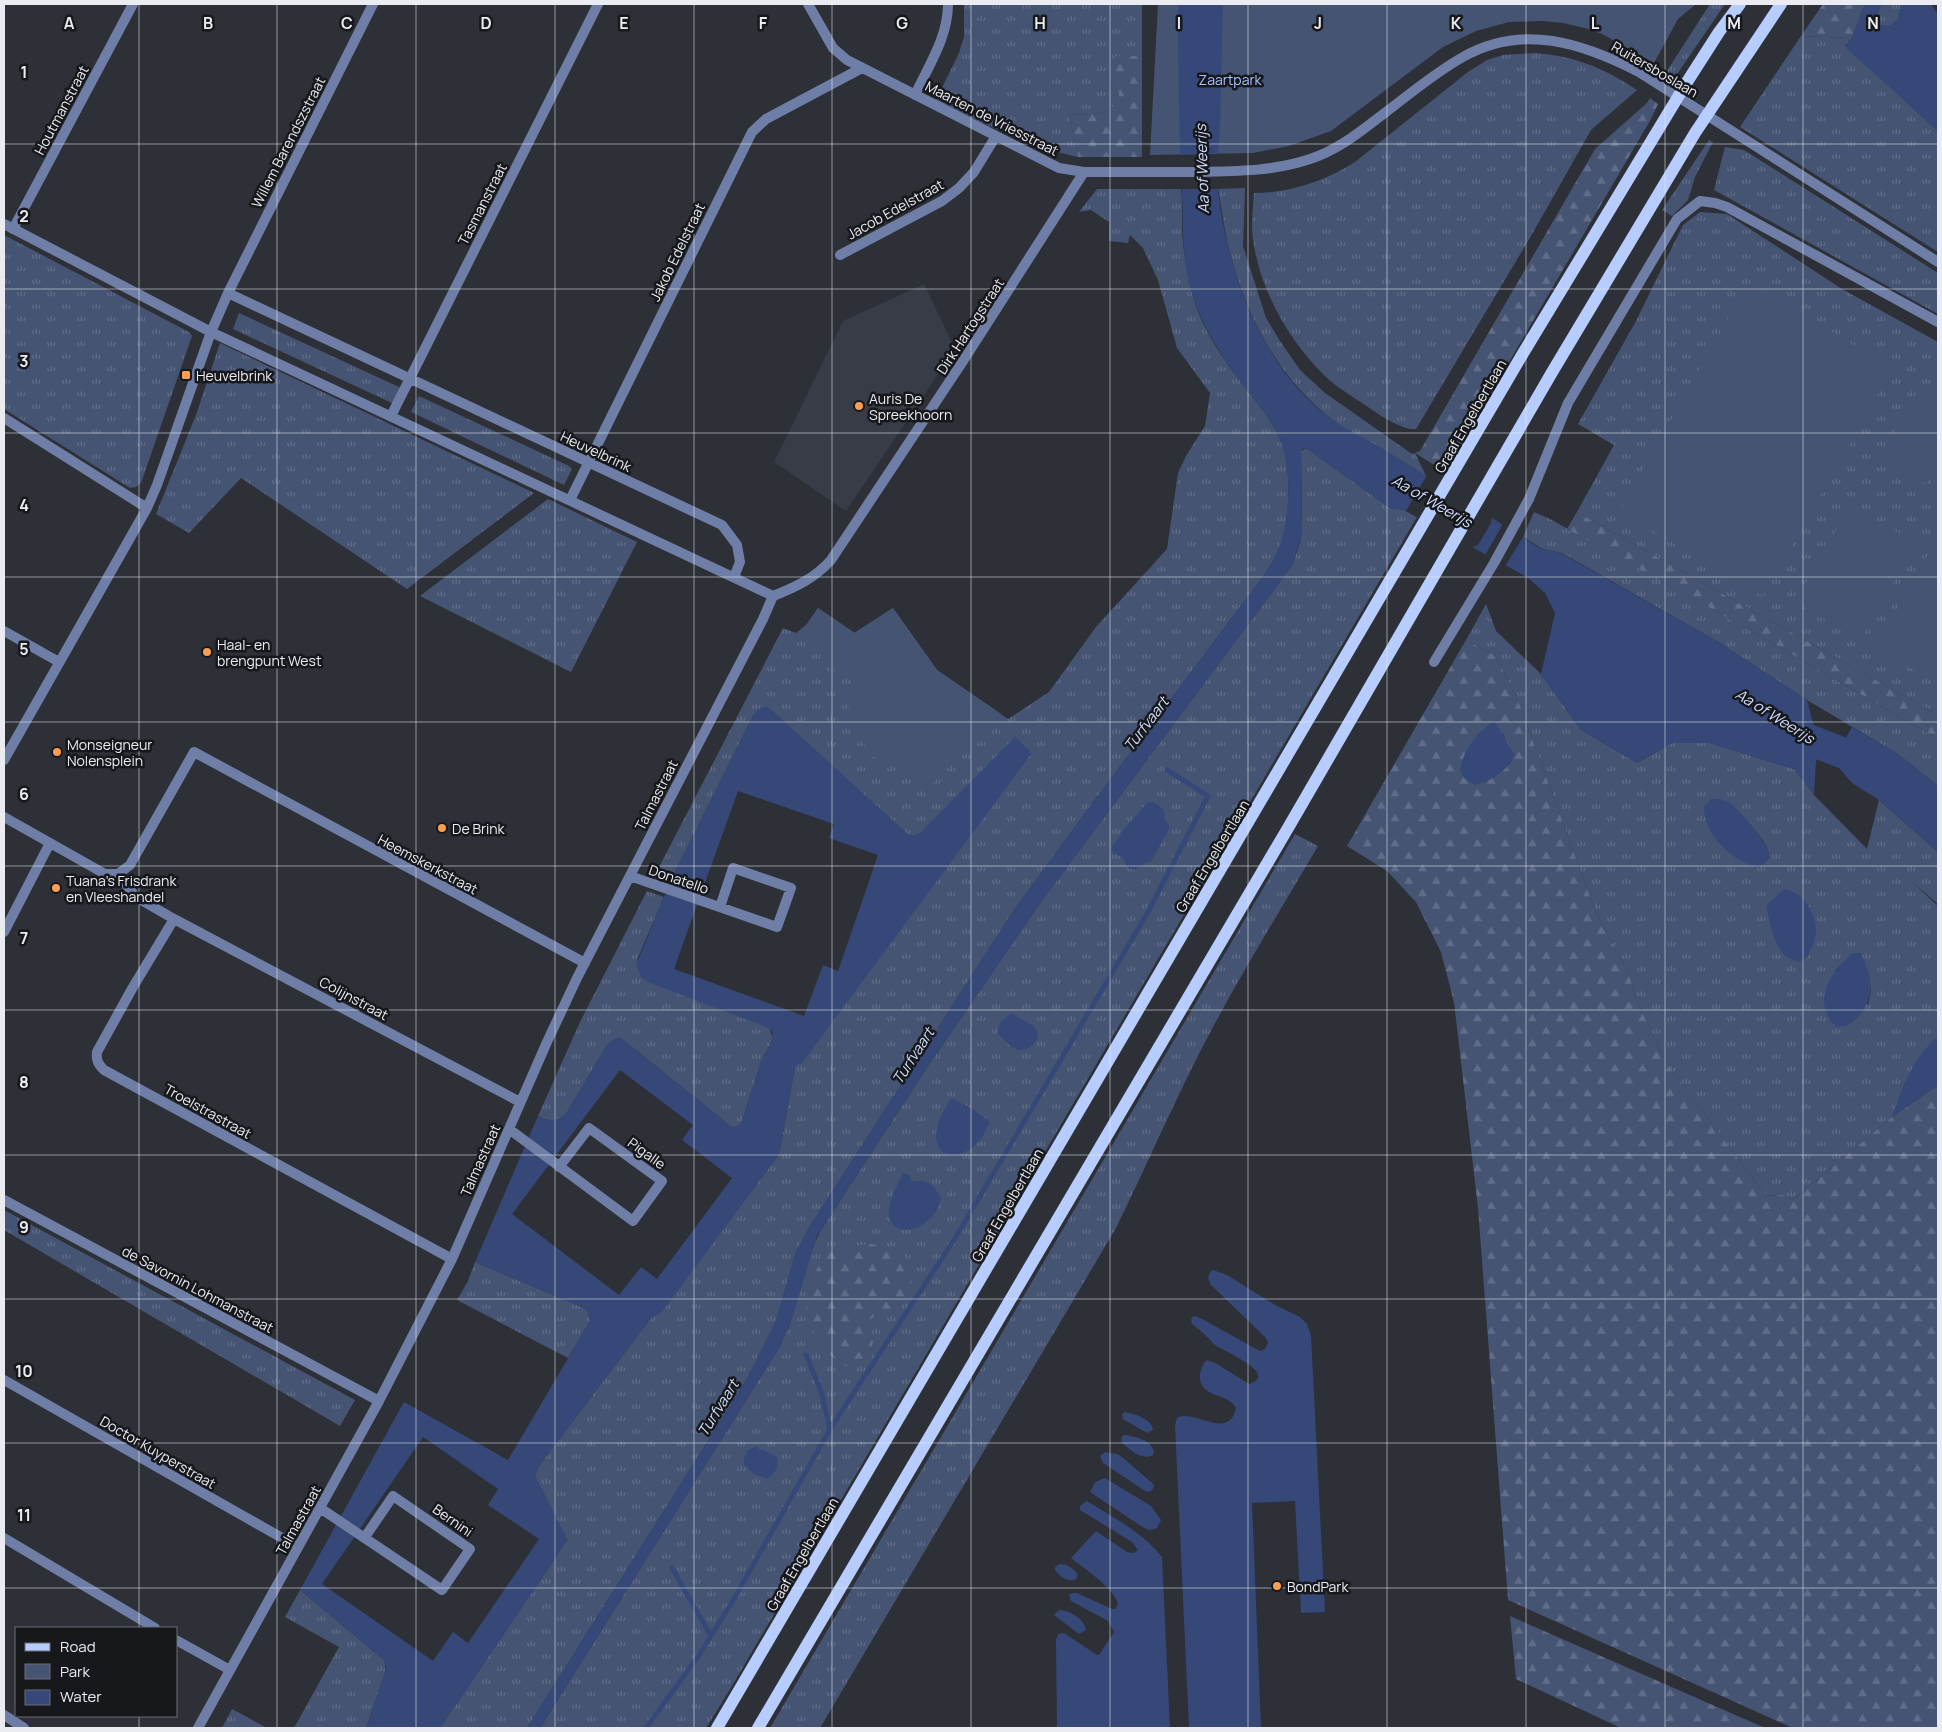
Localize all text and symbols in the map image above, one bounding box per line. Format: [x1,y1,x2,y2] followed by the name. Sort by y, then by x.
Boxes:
[64,12,75,34] text: A
[203,12,213,34] text: B
[341,12,353,34] text: C
[480,12,492,34] text: D
[619,12,629,34] text: E
[759,12,768,34] text: F
[896,12,908,34] text: G
[1034,12,1046,34] text: H
[1177,12,1181,34] text: I
[1314,12,1322,34] text: J
[1451,12,1462,34] text: K
[1591,12,1600,34] text: L
[1727,12,1741,34] text: M
[1867,12,1879,34] text: N
[1608,37,1702,101] street label: Ruitersboslaan
[20,61,28,83] text: 1
[29,62,93,158] street label: Houtmanstraat
[1199,70,1262,89] park label: Zaartpark
[247,73,329,211] street label: Willem Barendszstraat
[922,76,1062,160] street label: Maarten de Vriesstraat
[1190,123,1214,214] water label: Aa of Weerijs
[453,160,511,248] street label: Tasmanstraat
[843,174,947,243] street label: Jacob Edelstraat
[645,199,709,304] street label: Jakob Edelstraat
[19,205,29,227] text: 2
[932,274,1008,378] street label: Dirk Hartogstraat
[19,350,29,372] text: 3
[1430,356,1510,476] street label: Graaf Engelbertlaan
[196,366,273,385] place label: Heuvelbrink
[180,369,192,381] marker: Heuvelbrink
[869,389,952,424] place label: Auris De Spreekhoorn
[853,400,865,412] marker: Auris De Spreekhoorn
[557,426,636,476] street label: Heuvelbrink
[1388,470,1477,533] water label: Aa of Weerijs
[19,494,29,516] text: 4
[217,635,322,670] place label: Haal- en brengpunt West
[19,638,29,660] text: 5
[201,646,213,658] marker: Haal- en brengpunt West
[1732,683,1819,749] water label: Aa of Weerijs
[1119,691,1175,756] water label: Turfvaart
[67,735,152,770] place label: Monseigneur Nolensplein
[51,746,63,758] marker: Monseigneur Nolensplein
[630,756,682,834] street label: Talmastraat
[19,783,29,805] text: 6
[1171,796,1253,916] street label: Graaf Engelbertlaan
[452,819,506,838] place label: De Brink
[436,822,448,834] marker: De Brink
[375,830,482,899] street label: Heemskerkstraat
[647,860,711,898] street label: Donatello
[66,871,177,906] place label: Tuana's Frisdrank en Vleeshandel
[50,882,62,894] marker: Tuana's Frisdrank en Vleeshandel
[20,927,28,949] text: 7
[316,972,392,1024] street label: Colijnstraat
[887,1022,940,1088] water label: Turfvaart
[19,1071,29,1093] text: 8
[161,1079,255,1143] street label: Troelstrastraat
[456,1121,504,1199] street label: Talmastraat
[624,1133,670,1173] street label: Pigalle
[967,1145,1047,1265] street label: Graaf Engelbertlaan
[19,1216,29,1238] text: 9
[119,1241,277,1337] street label: de Savornin Lohmanstraat
[15,1360,33,1382] text: 10
[692,1374,745,1440] water label: Turfvaart
[97,1411,220,1493] street label: Doctor Kuyperstraat
[271,1481,325,1558] street label: Talmastraat
[762,1494,842,1614] street label: Graaf Engelbertlaan
[429,1499,477,1541] street label: Bernini
[17,1504,31,1526] text: 11
[1287,1577,1349,1596] place label: BondPark
[1271,1580,1283,1592] marker: BondPark
[15,1627,178,1717] legend
[60,1636,96,1657] text: Road
[60,1661,90,1682] text: Park
[60,1686,102,1707] text: Water

